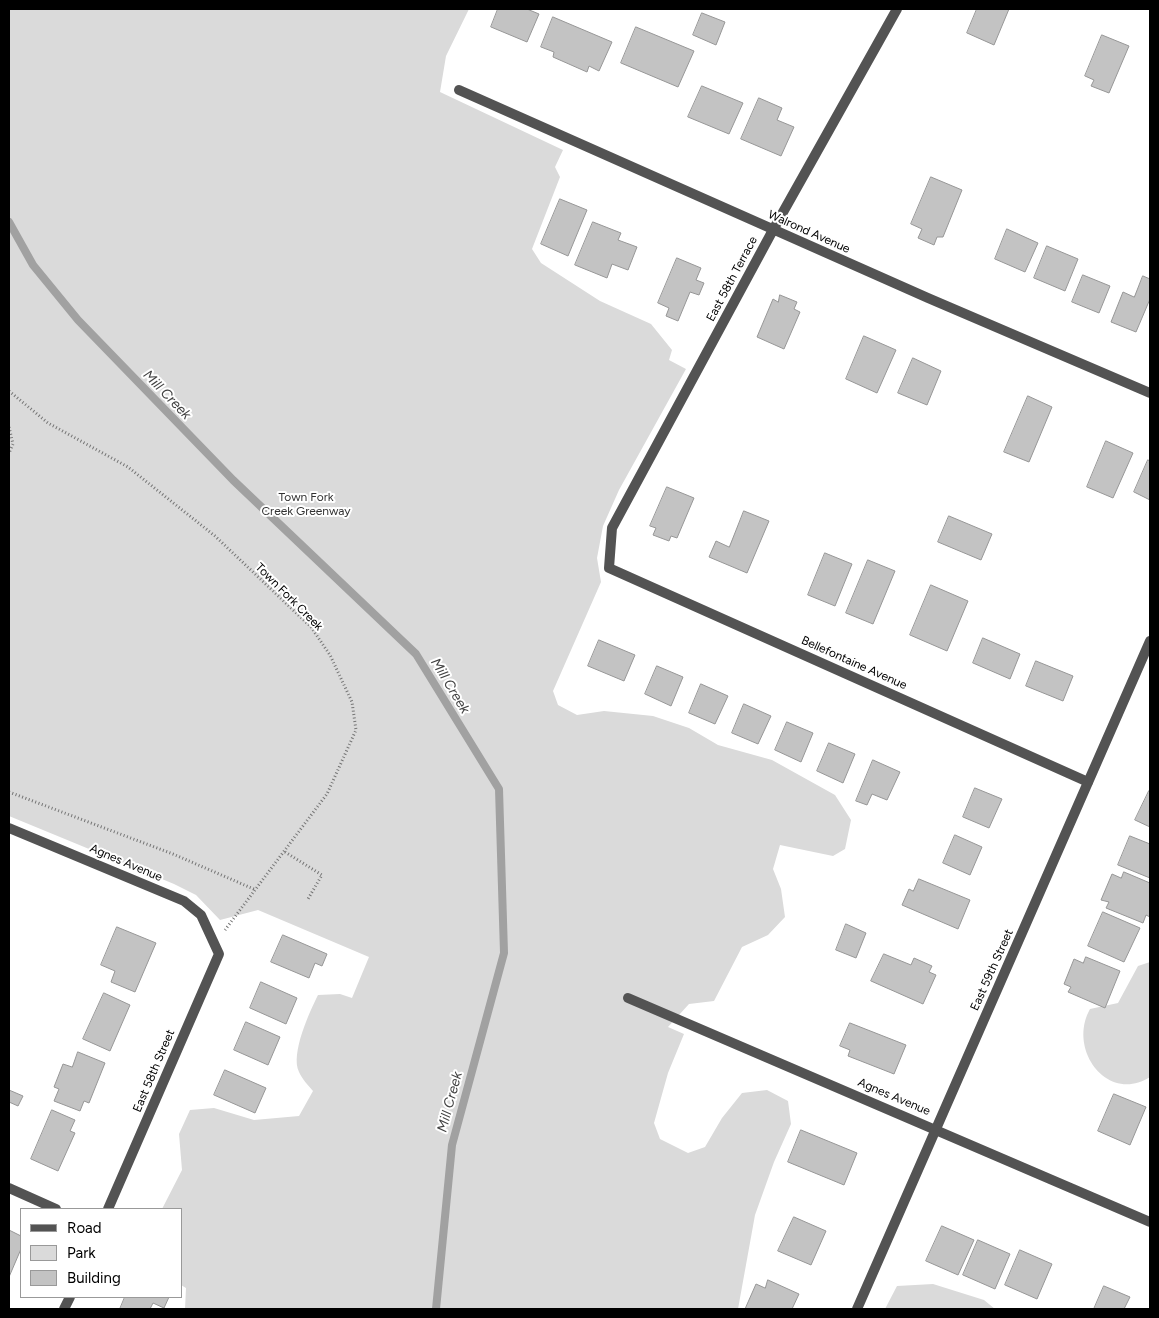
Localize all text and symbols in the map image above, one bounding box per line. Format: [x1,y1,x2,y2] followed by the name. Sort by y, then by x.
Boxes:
[766,208,852,256] street label: Walrond Avenue
[703,234,761,324] street label: East 58th Terrace
[140,367,194,423] water label: Mill Creek
[261,490,351,518] park label: Town Fork Creek Greenway
[252,560,326,634] street label: Town Fork Creek
[799,633,909,693] street label: Bellefontaine Avenue
[427,655,473,717] water label: Mill Creek
[88,841,164,885] street label: Agnes Avenue
[968,927,1016,1013] street label: East 59th Street
[130,1028,178,1114] street label: East 58th Street
[434,1070,466,1134] water label: Mill Creek
[856,1075,932,1119] street label: Agnes Avenue
[20,1208,182,1298] legend
[67,1219,102,1237] text: Road
[67,1244,96,1262] text: Park
[67,1269,121,1287] text: Building

